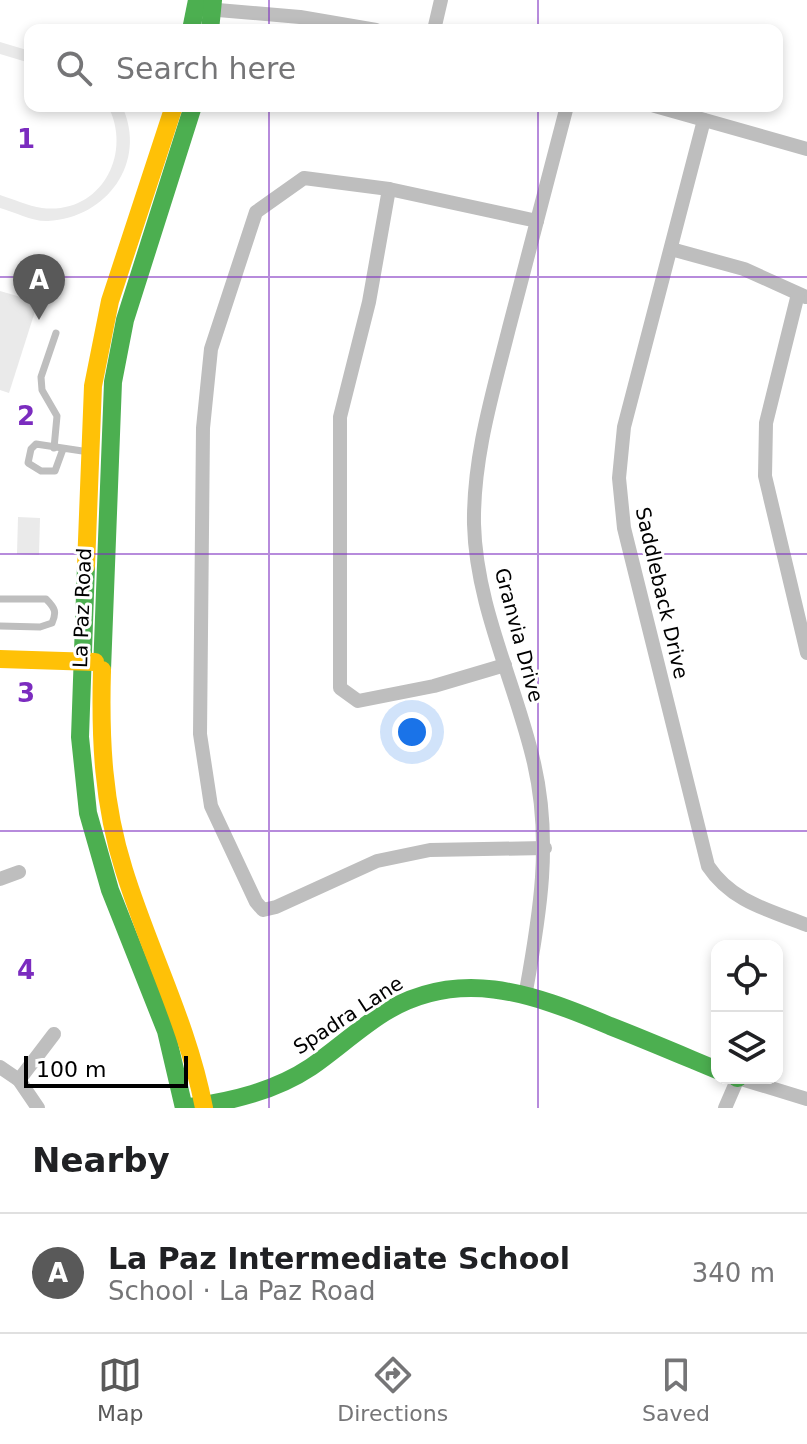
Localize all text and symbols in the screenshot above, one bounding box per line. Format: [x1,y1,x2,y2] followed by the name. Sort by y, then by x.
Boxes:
[24,24,783,112] search box
[52,46,96,90] icon: search
[116,51,296,86] text: Search here
[17,124,35,154] text: 1
[13,254,65,320] pin: A
[17,401,35,431] text: 2
[631,505,693,681] street label: Saddleback Drive
[68,548,96,668] street label: La Paz Road
[490,565,548,705] street label: Granvia Drive
[17,678,35,708] text: 3
[392,712,432,752] your location
[711,940,783,1084] map controls
[711,940,783,1012] button: locate
[17,955,35,985] text: 4
[289,971,407,1059] street label: Spadra Lane
[711,1012,783,1084] button: layers
[24,1052,188,1088] scale bar
[36,1057,106,1082] text: 100 m
[32,1140,170,1180] text: Nearby
[108,1241,570,1276] text: La Paz Intermediate School
[48,1258,68,1288] text: A
[692,1258,775,1288] text: 340 m
[108,1276,375,1306] text: School · La Paz Road
[97,1353,143,1426] tab: Map
[337,1353,448,1426] tab: Directions
[642,1353,710,1426] tab: Saved

